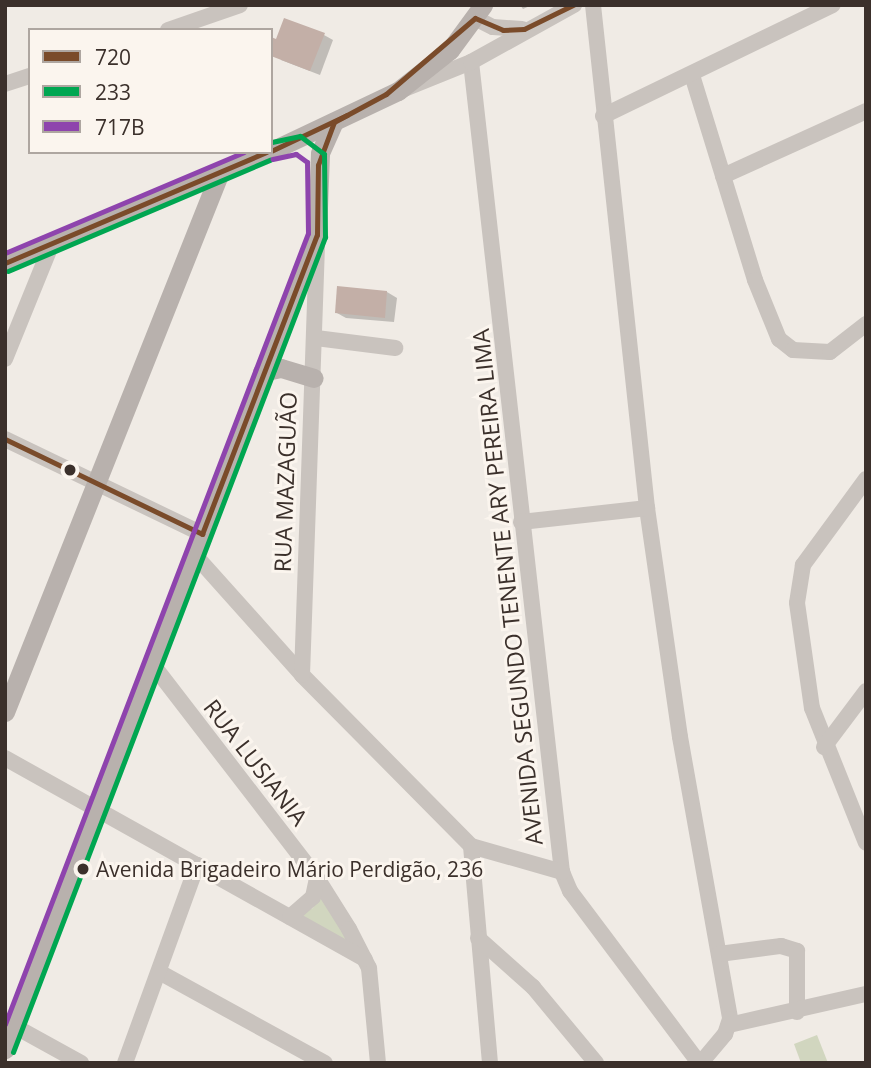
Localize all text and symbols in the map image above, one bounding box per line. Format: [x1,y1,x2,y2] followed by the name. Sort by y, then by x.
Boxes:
[28,28,273,154] legend
[95,43,131,71] text: 720
[95,78,131,106] text: 233
[95,113,145,141] text: 717B
[466,327,548,847] street label: AVENIDA SEGUNDO TENENTE ARY PEREIRA LIMA
[268,391,302,573] street label: RUA MAZAGUÃO
[63,463,77,477] unlabelled marker
[198,694,314,830] street label: RUA LUSIANIA
[96,856,483,882] place label: Avenida Brigadeiro Mário Perdigão, 236
[76,862,90,876] marker: Avenida Brigadeiro Mário Perdigão, 236

